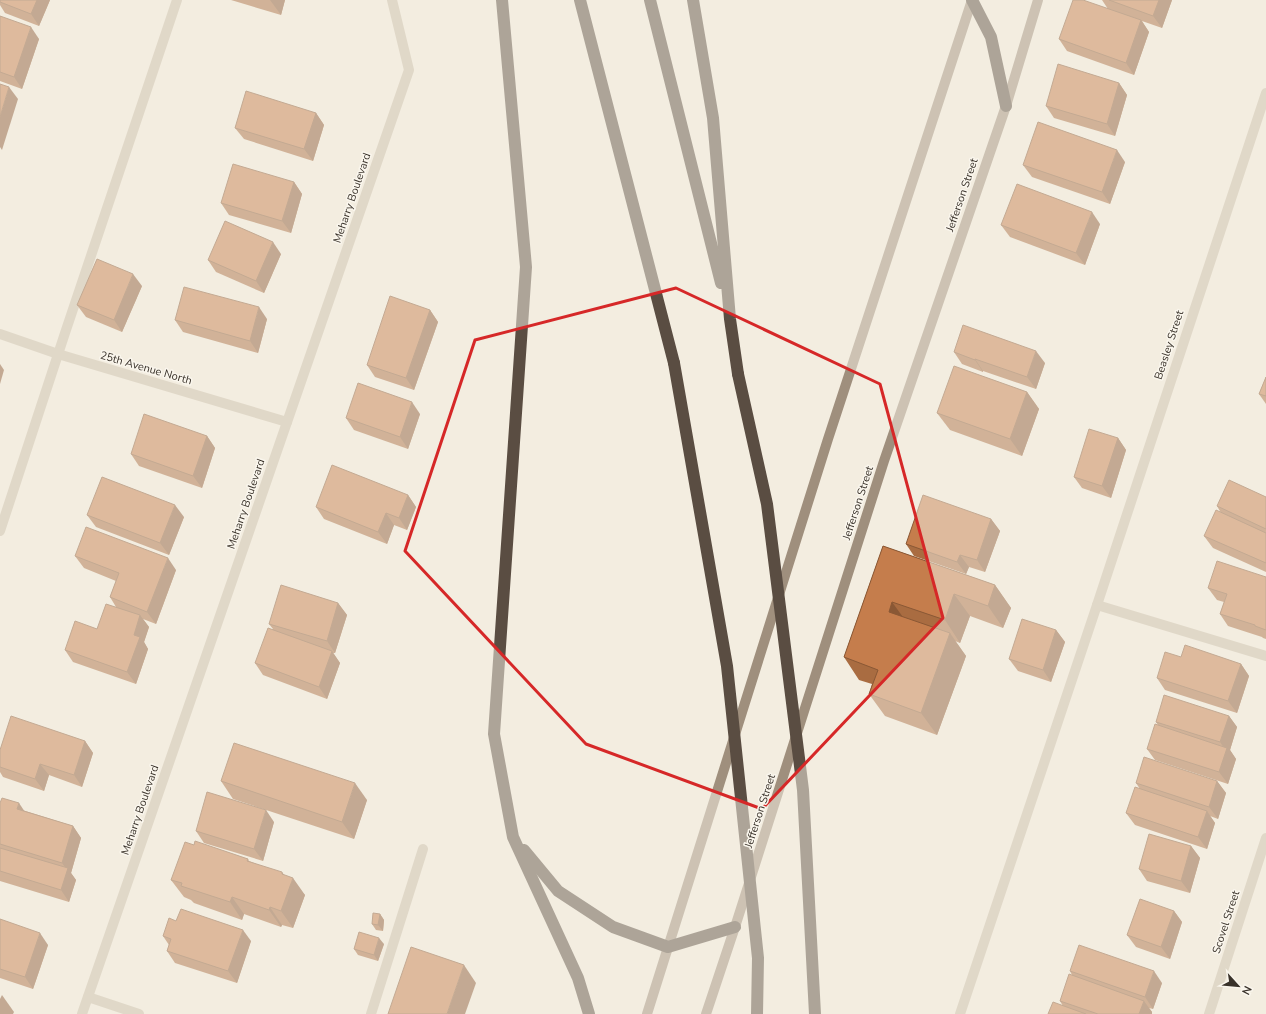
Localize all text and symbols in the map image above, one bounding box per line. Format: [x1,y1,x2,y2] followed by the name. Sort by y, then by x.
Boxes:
[330,151,374,245] street label: Meharry Boulevard
[942,156,982,235] street label: Jefferson Street
[1151,308,1187,382] street label: Beasley Street
[98,348,194,388] street label: 25th Avenue North
[224,457,268,551] street label: Meharry Boulevard
[839,464,877,543] street label: Jefferson Street
[118,763,162,857] street label: Meharry Boulevard
[741,772,779,851] street label: Jefferson Street
[1209,888,1243,955] street label: Scovel Street
[1218,966,1258,1006] north arrow
[1238,983,1255,997] text: N

